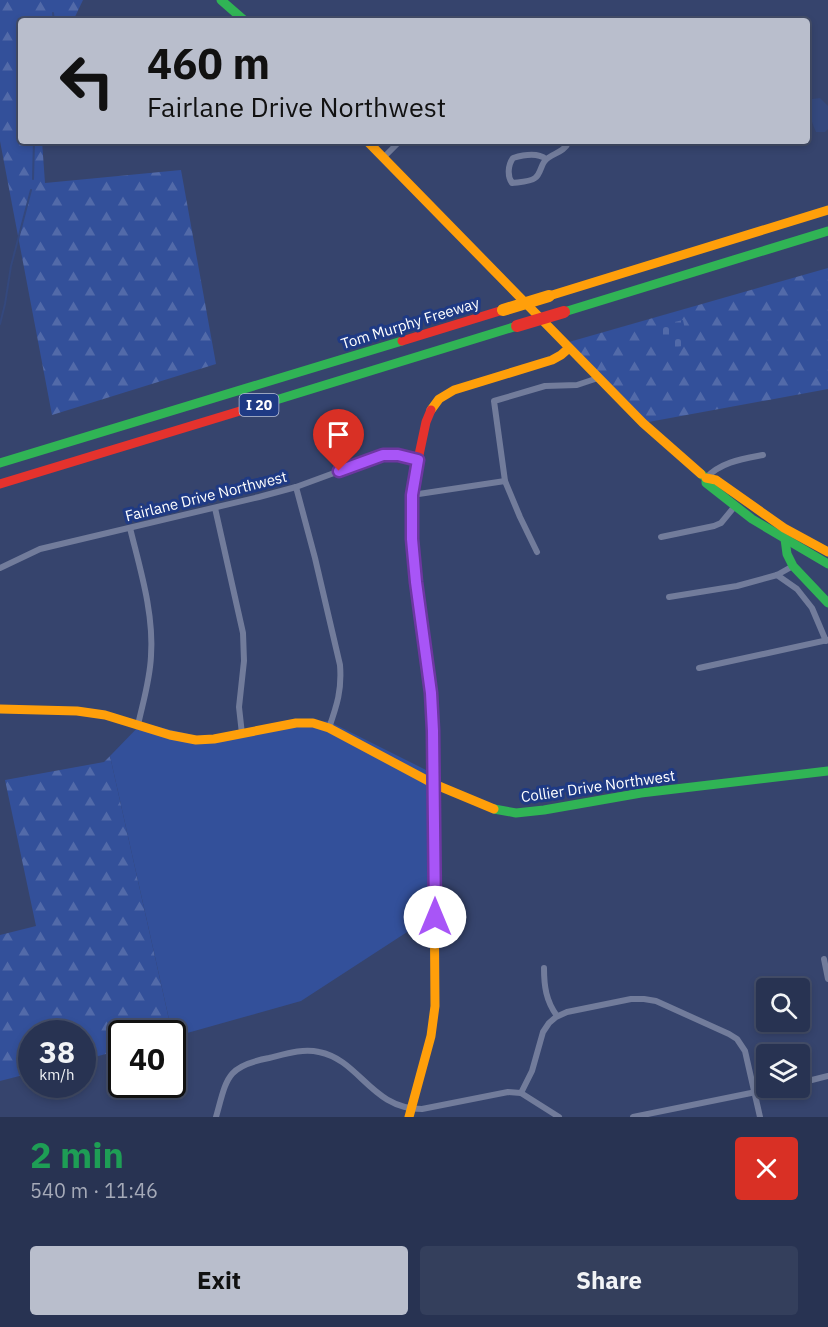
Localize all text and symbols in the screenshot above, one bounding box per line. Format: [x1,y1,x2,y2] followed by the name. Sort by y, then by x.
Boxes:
[147,36,270,91] text: 460 m
[48,42,126,120] icon: left
[147,89,446,124] text: Fairlane Drive Northwest
[339,293,482,353] street label: Tom Murphy Freeway
[240,394,278,416] road number: I 20
[313,409,364,471] pin
[322,418,355,451] icon: arrive
[123,467,289,525] street label: Fairlane Drive Northwest
[520,766,676,806] street label: Collier Drive Northwest
[403,885,467,949] position arrow
[756,978,810,1098] map controls
[756,978,810,1032] button: search
[108,1020,186,1098] speed limit sign: 40
[39,1032,75,1071] text: 38
[756,1044,810,1098] button: layers
[39,1065,75,1084] text: km/h
[30,1131,124,1178] text: 2 min
[735,1137,798,1200] button: close
[30,1177,158,1204] text: 540 m · 11:46
[30,1246,408,1315] button: Exit
[420,1246,798,1315] button: Share

